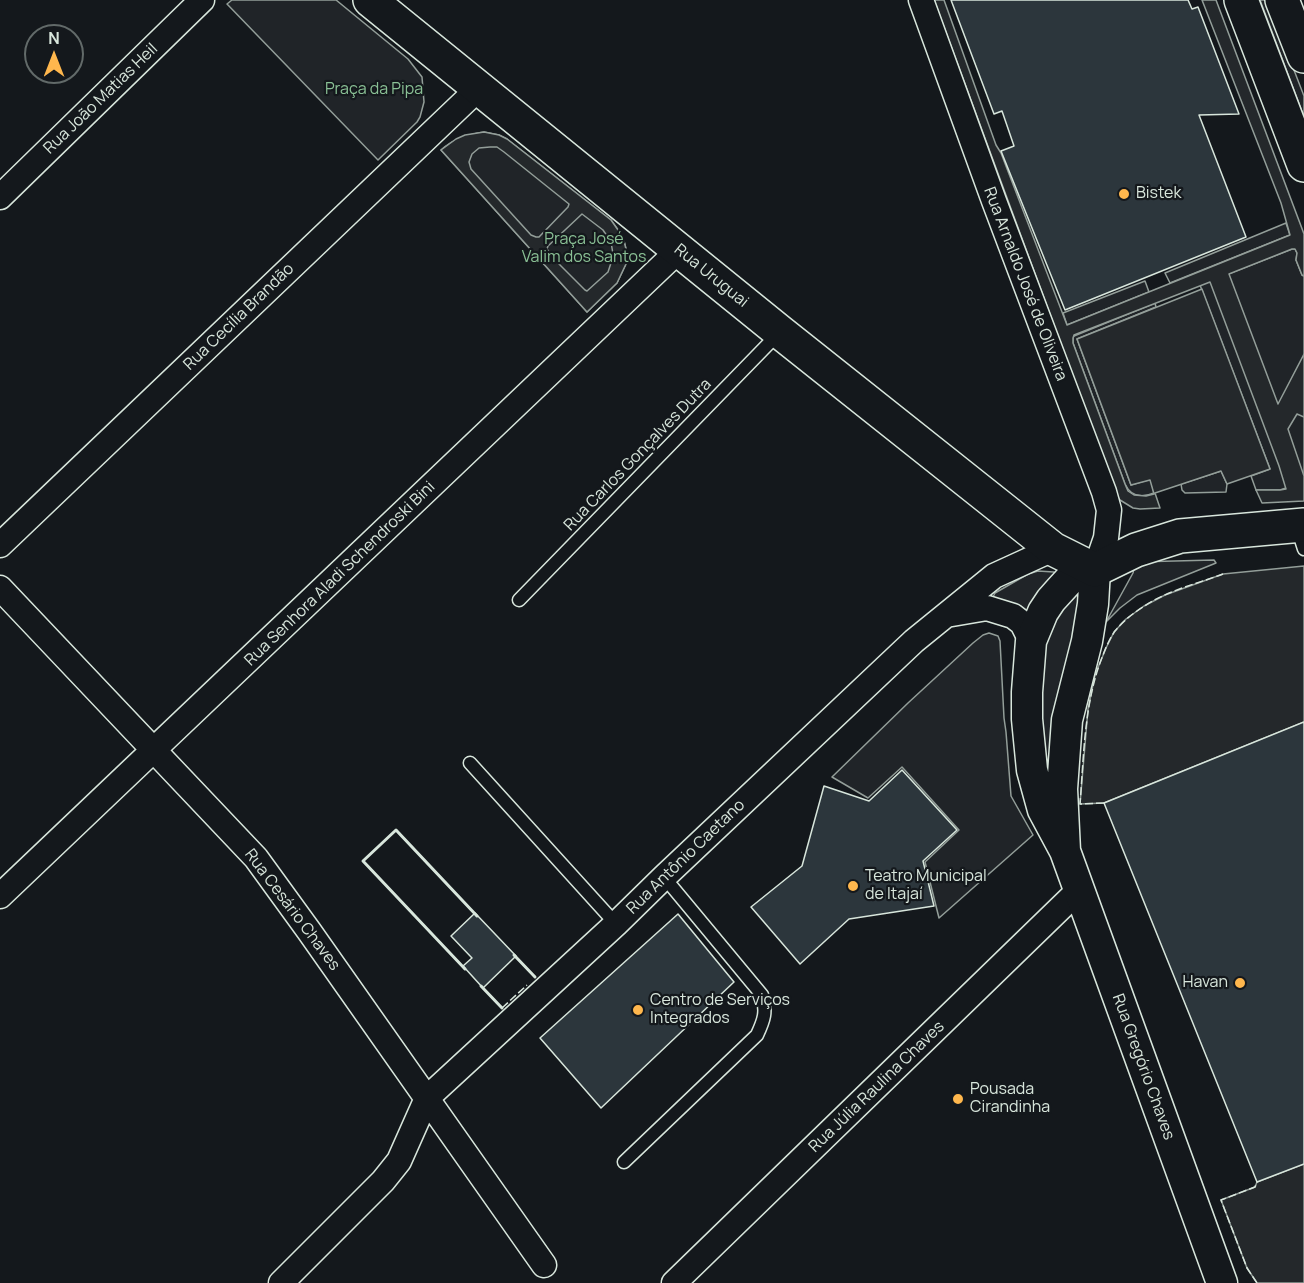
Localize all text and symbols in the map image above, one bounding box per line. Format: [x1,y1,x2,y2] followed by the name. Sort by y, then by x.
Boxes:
[24,24,84,84] north arrow
[48,27,60,49] text: N
[40,40,162,158] street label: Rua João Matias Heil
[325,80,423,100] park label: Praça da Pipa
[979,184,1071,384] street label: Rua Arnaldo José de Oliveira
[1136,184,1181,204] place label: Bistek
[1117,187,1131,201] marker: Bistek
[522,230,646,268] park label: Praça José Valim dos Santos
[670,240,752,312] street label: Rua Uruguai
[180,259,298,375] street label: Rua Cecília Brandão
[560,375,716,535] street label: Rua Carlos Gonçalves Dutra
[241,478,439,670] street label: Rua Senhora Aladi Schendroski Bini
[623,796,749,918] street label: Rua Antônio Caetano
[240,846,344,974] street label: Rua Cesário Chaves
[865,867,987,905] place label: Teatro Municipal de Itajaí
[846,879,860,893] marker: Teatro Municipal de Itajaí
[1182,973,1228,993] place label: Havan
[1233,976,1247,990] marker: Havan
[650,991,790,1029] place label: Centro de Serviços Integrados
[1108,991,1178,1143] street label: Rua Gregório Chaves
[631,1003,645,1017] marker: Centro de Serviços Integrados
[805,1017,949,1157] street label: Rua Júlia Raulina Chaves
[970,1080,1050,1118] place label: Pousada Cirandinha
[951,1092,965,1106] marker: Pousada Cirandinha

